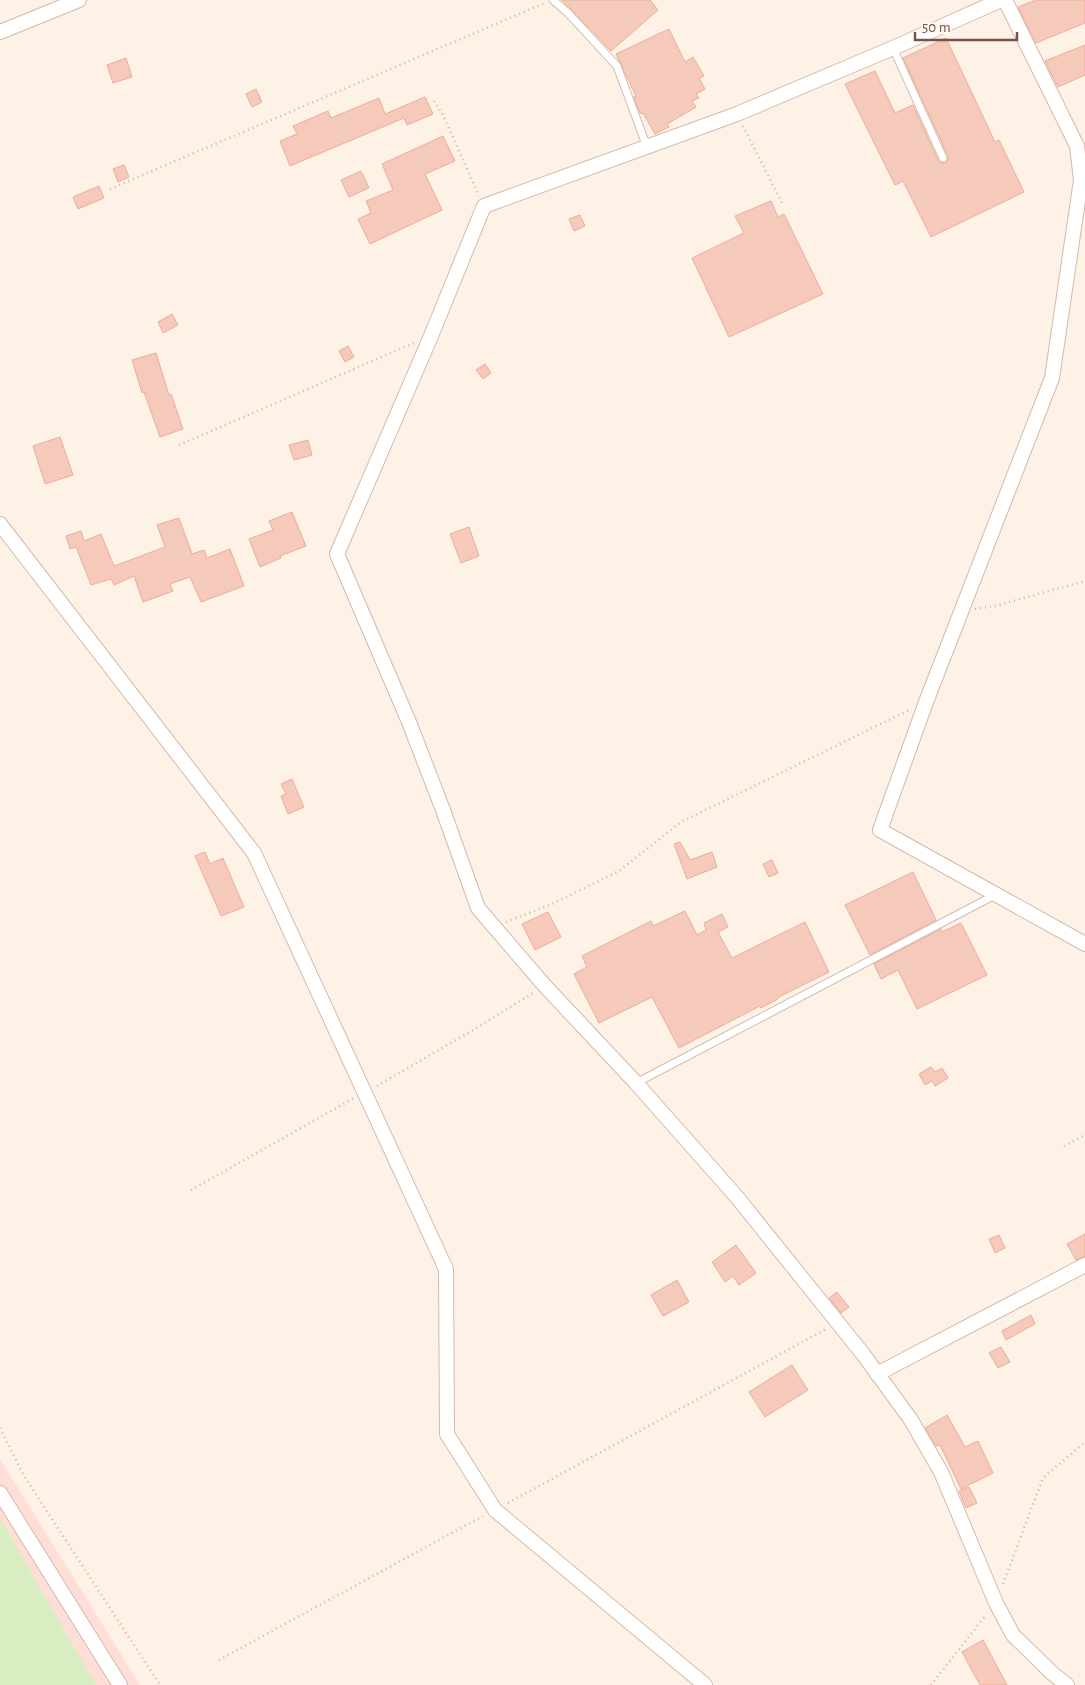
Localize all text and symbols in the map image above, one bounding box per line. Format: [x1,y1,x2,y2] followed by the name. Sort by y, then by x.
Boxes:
[915,10,1018,42] scale bar
[922,20,951,35] text: 50 m

